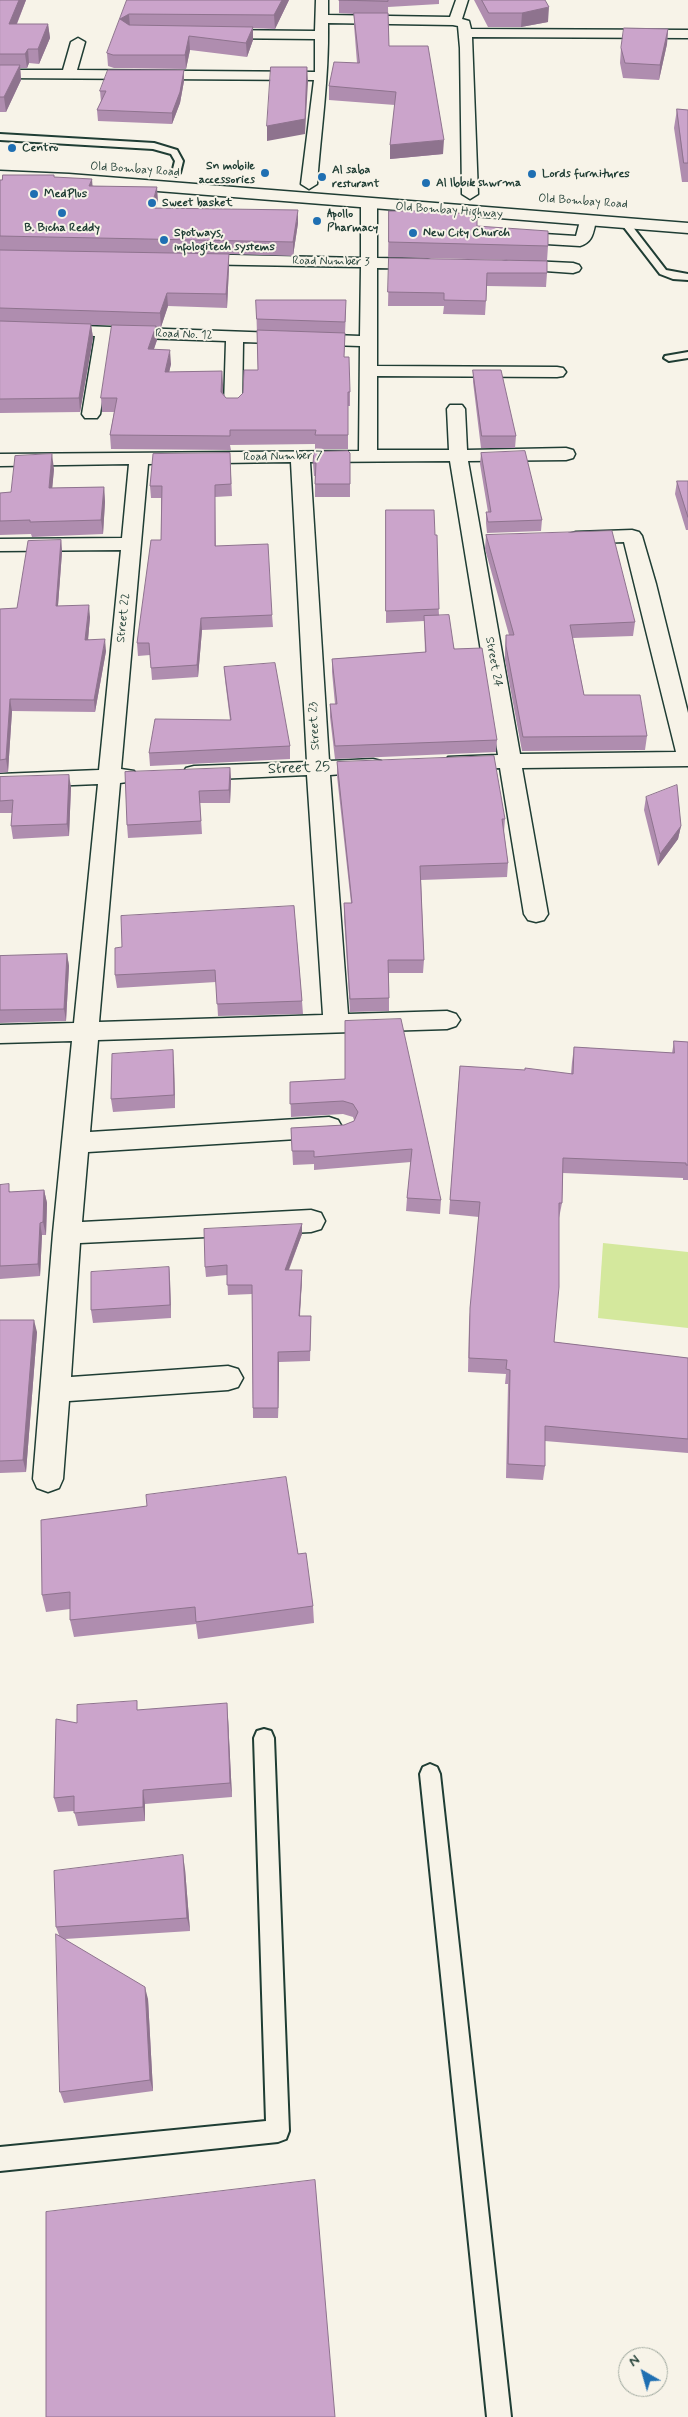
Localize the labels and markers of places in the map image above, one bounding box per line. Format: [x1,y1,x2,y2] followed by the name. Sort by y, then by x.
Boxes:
[22,141,58,155] place label: Centro
[6,142,18,154] marker: Centro
[199,159,255,187] place label: Sn mobile accessories
[332,163,379,191] place label: Al saba resturant
[259,167,271,179] marker: Sn mobile accessories
[542,167,630,181] place label: Lords furnitures
[526,168,538,180] marker: Lords furnitures
[316,171,328,183] marker: Al saba resturant
[436,176,521,190] place label: Al lbbik shwrma
[420,177,432,189] marker: Al lbbik shwrma
[44,187,87,201] place label: MedPlus
[28,188,40,200] marker: MedPlus
[162,196,233,210] place label: Sweet basket
[146,197,158,209] marker: Sweet basket
[56,207,68,219] marker: B. Bicha Reddy
[327,207,378,235] place label: Apollo Pharmacy
[311,215,323,227] marker: Apollo Pharmacy
[24,221,100,235] place label: B. Bicha Reddy
[174,226,275,254] place label: Spotways, infologitech systems
[423,226,510,240] place label: New City Church
[407,227,419,239] marker: New City Church
[158,234,170,246] marker: Spotways, infologitech systems

